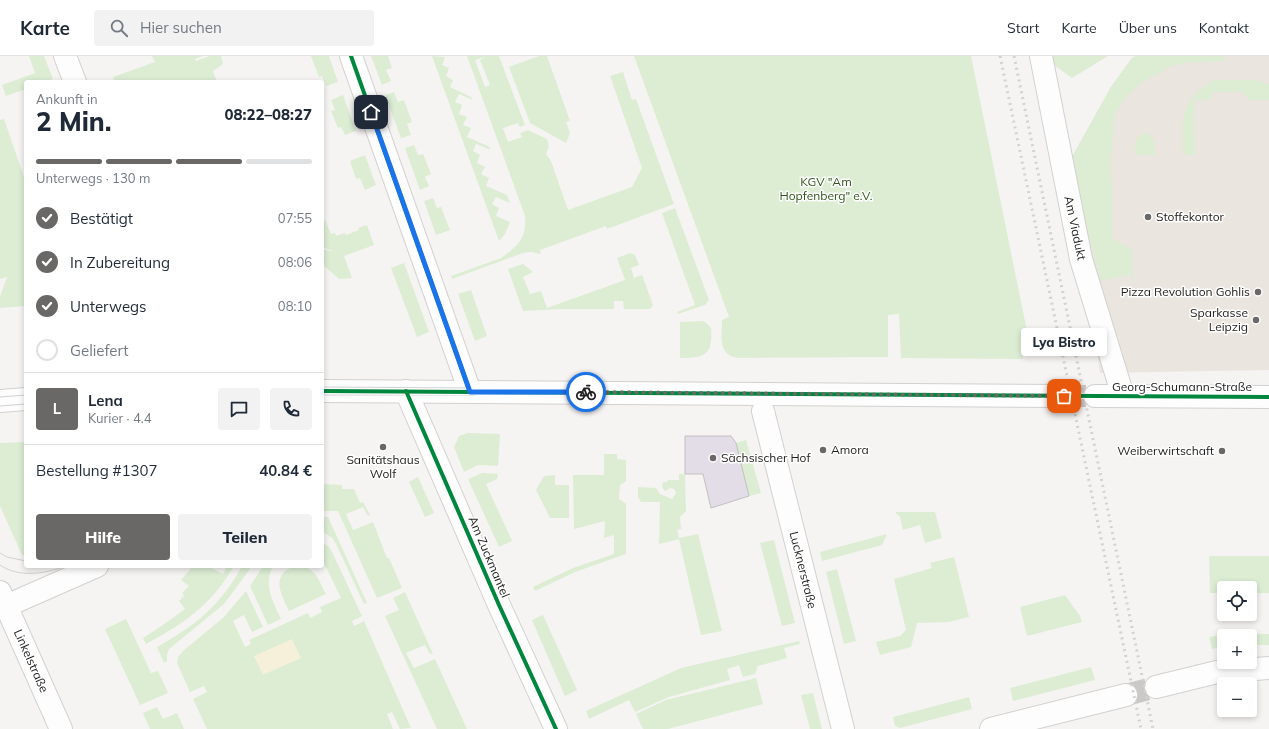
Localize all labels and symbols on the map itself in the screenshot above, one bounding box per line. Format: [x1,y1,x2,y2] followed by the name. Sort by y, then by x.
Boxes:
[354,95,388,129] pin
[780,174,872,203] park label: KGV "Am Hopfenberg" e.V.
[1061,194,1090,261] street label: Am Viadukt
[1156,209,1225,224] place label: Stoffekontor
[1143,212,1153,222] marker: Stoffekontor
[1121,284,1250,299] place label: Pizza Revolution Gohlis
[1253,287,1263,297] marker: Pizza Revolution Gohlis
[1190,305,1248,334] place label: Sparkasse Leipzig
[1251,315,1261,325] marker: Sparkasse Leipzig
[1021,328,1107,356] callout: Lya Bistro
[566,372,606,412] courier
[1047,379,1081,413] pin
[1112,379,1252,394] street label: Georg-Schumann-Straße
[378,442,388,452] marker: Sanitätshaus Wolf
[831,442,869,457] place label: Amora
[1117,443,1214,458] place label: Weiberwirtschaft
[818,445,828,455] marker: Amora
[1217,446,1227,456] marker: Weiberwirtschaft
[721,450,811,465] place label: Sächsischer Hof
[346,452,420,481] place label: Sanitätshaus Wolf
[708,453,718,463] marker: Sächsischer Hof
[466,514,513,600] street label: Am Zuckmantel
[787,530,820,610] street label: Lucknerstraße
[11,627,52,695] street label: Linkelstraße

